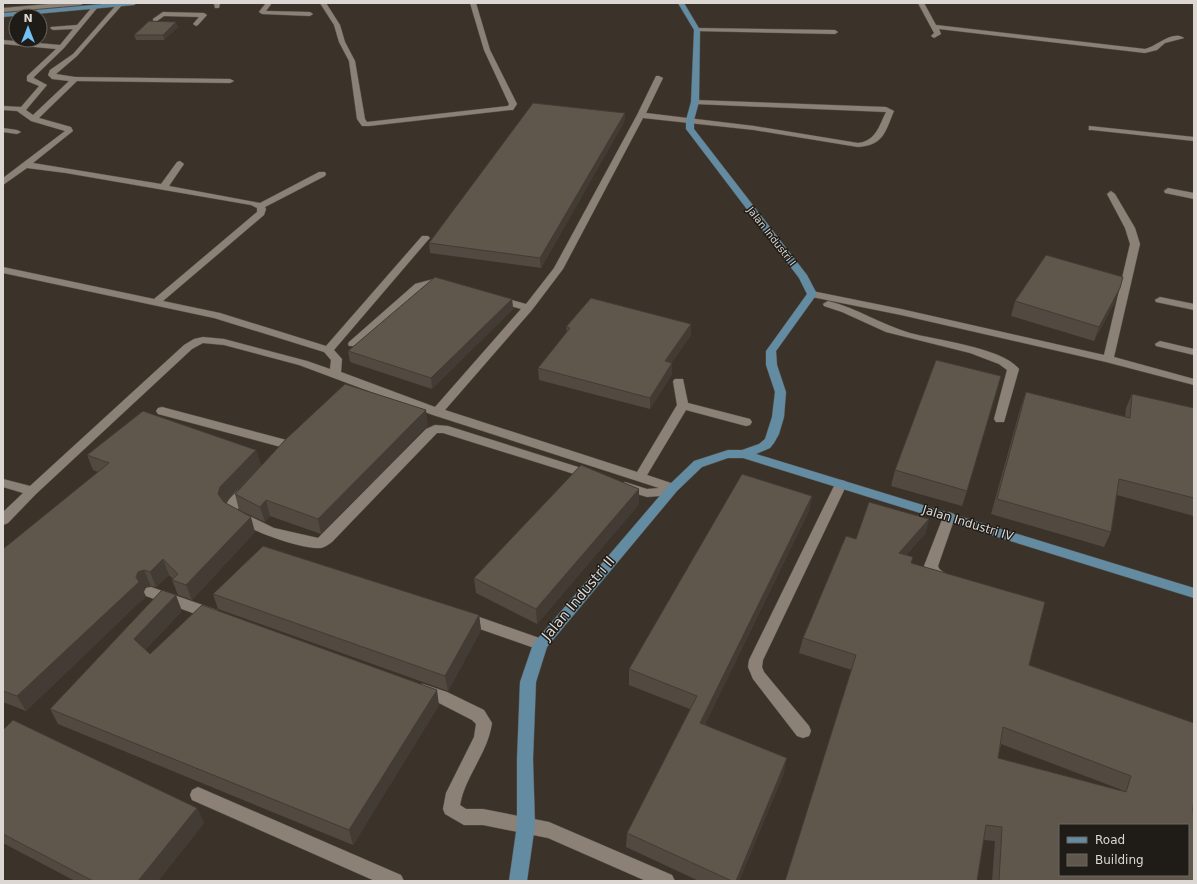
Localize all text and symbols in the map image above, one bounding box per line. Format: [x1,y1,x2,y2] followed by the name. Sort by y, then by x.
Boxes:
[8,8,48,48] north arrow
[23,12,33,25] text: N
[745,204,798,268] street label: Jalan Industri I
[920,502,1016,544] street label: Jalan Industri IV
[538,553,618,644] street label: Jalan Industri II
[1059,824,1189,876] legend
[1095,833,1125,847] text: Road
[1095,853,1144,867] text: Building

